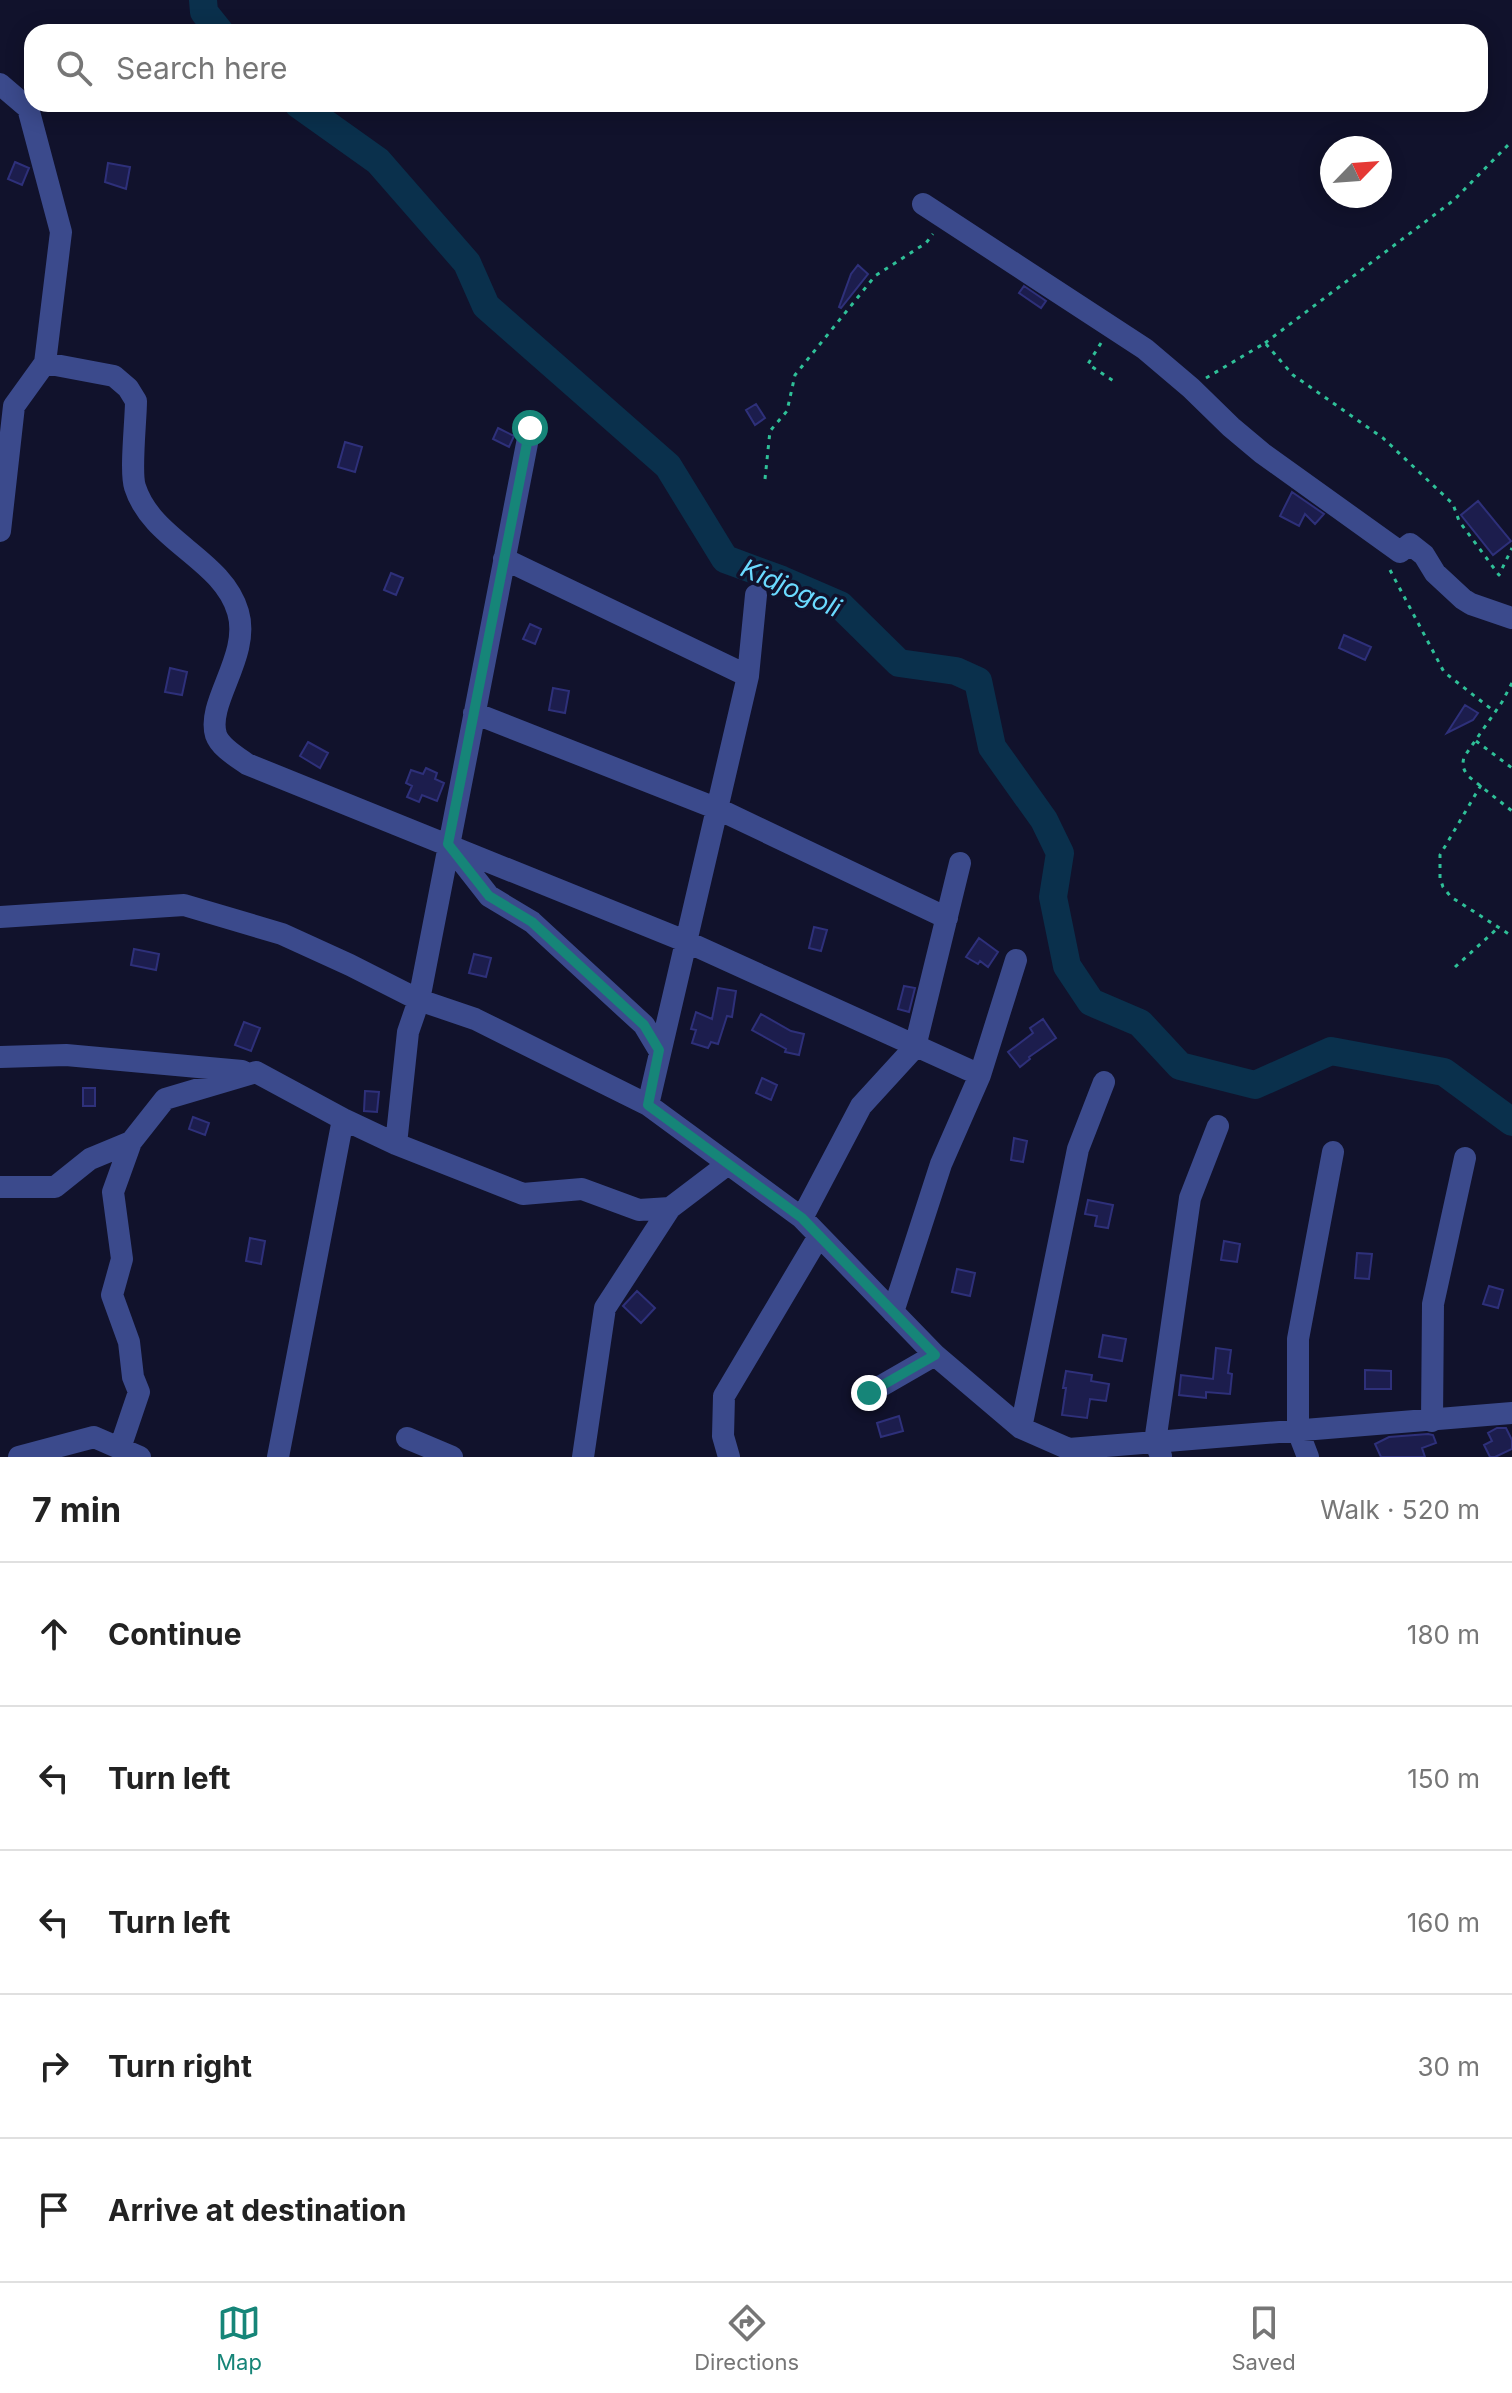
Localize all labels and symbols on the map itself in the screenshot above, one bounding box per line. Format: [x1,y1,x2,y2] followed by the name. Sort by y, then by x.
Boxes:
[1320,136,1392,208] north arrow
[512,410,548,446] route start
[736,552,847,624] water label: Kidjogoli
[851,1375,887,1411] route end

